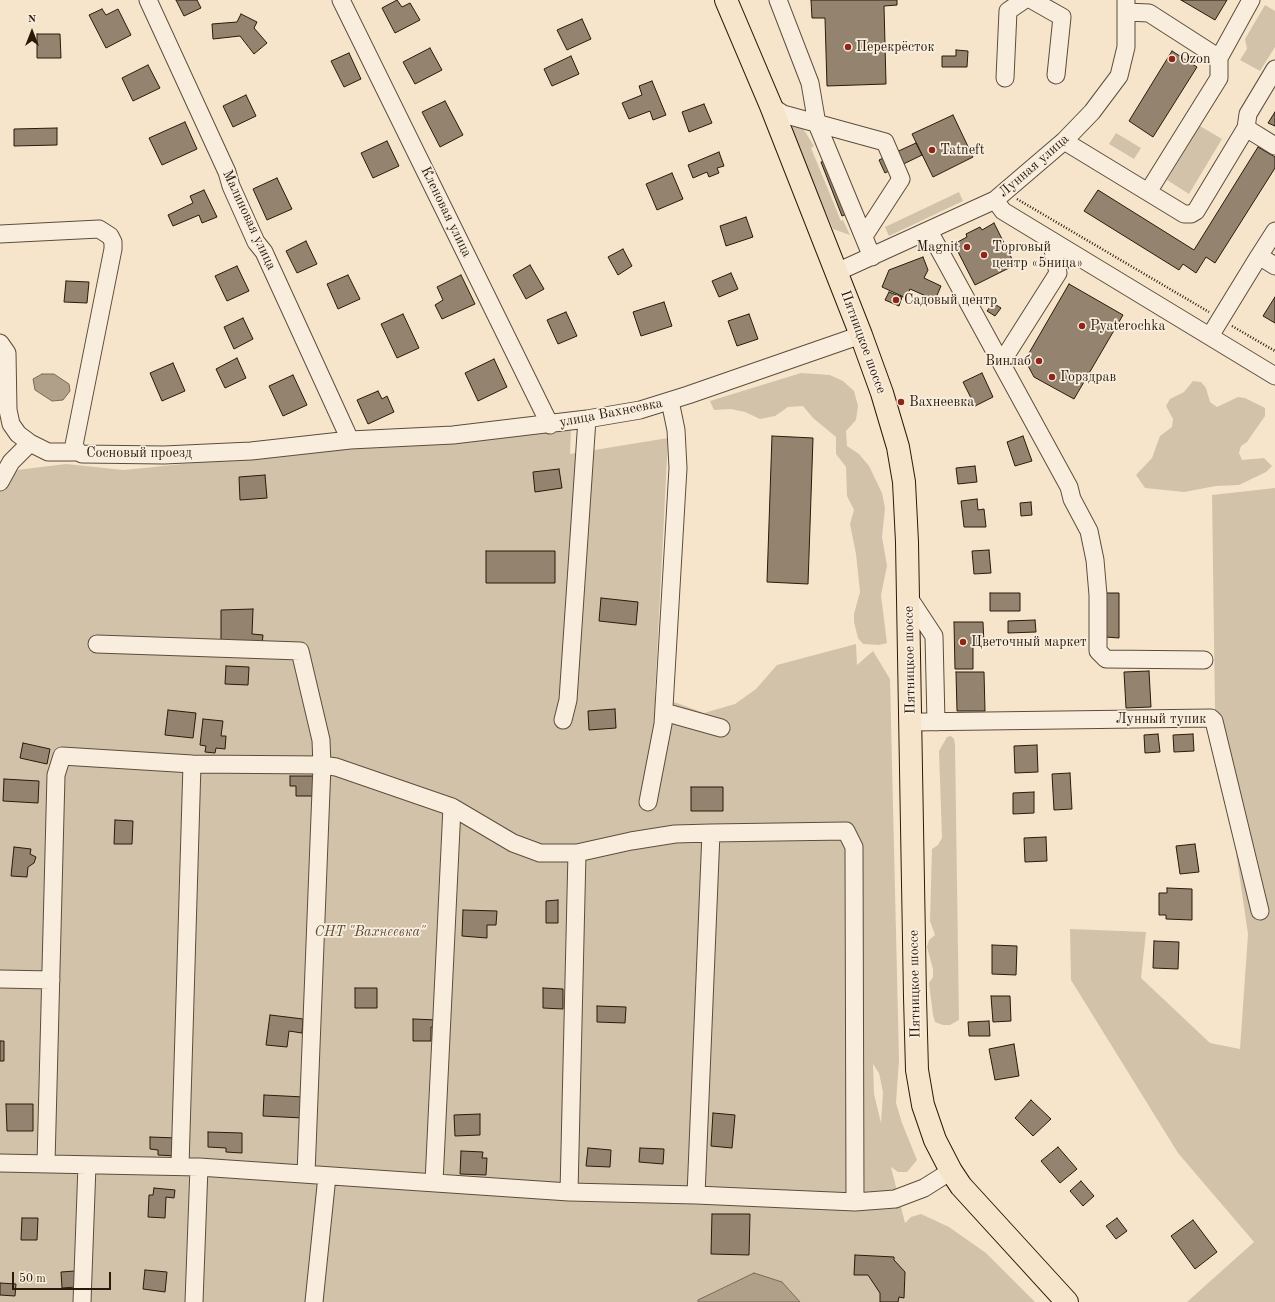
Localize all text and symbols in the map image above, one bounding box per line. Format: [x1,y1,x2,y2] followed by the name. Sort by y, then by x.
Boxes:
[12,12,52,52] north arrow
[28,14,36,25] text: N
[856,39,935,55] place label: Перекрёсток
[843,42,853,52] marker: Перекрёсток
[1180,51,1210,67] place label: Ozon
[1167,54,1177,64] marker: Ozon
[995,131,1073,201] street label: Лунная улица
[940,142,985,158] place label: Tatneft
[927,145,937,155] marker: Tatneft
[417,164,475,260] street label: Кленовая улица
[218,167,280,273] street label: Малиновая улица
[917,239,959,255] place label: Magnit
[992,239,1083,272] place label: Торговый центр «5ница»
[962,242,972,252] marker: Magnit
[979,250,989,260] marker: Торговый центр «5ница»
[837,288,889,396] street label: Пятницкое шоссе
[904,292,997,308] place label: Садовый центр
[891,295,901,305] marker: Садовый центр
[1090,318,1165,334] place label: Pyaterochka
[1077,321,1087,331] marker: Pyaterochka
[985,353,1031,369] place label: Винлаб
[1034,356,1044,366] marker: Винлаб
[1060,369,1116,385] place label: Горздрав
[1047,372,1057,382] marker: Горздрав
[909,394,974,410] place label: Вахнеевка
[558,395,664,431] street label: улица Вахнеевка
[896,397,906,407] marker: Вахнеевка
[86,445,192,461] street label: Сосновый проезд
[901,606,919,714] street label: Пятницкое шоссе
[971,634,1087,650] place label: Цветочный маркет
[958,637,968,647] marker: Цветочный маркет
[1116,711,1206,727] street label: Лунный тупик
[315,924,425,940] park label: СНТ "Вахнеевка"
[906,930,924,1038] street label: Пятницкое шоссе
[14,1264,113,1290] scale bar
[19,1273,46,1285] text: 50 m

